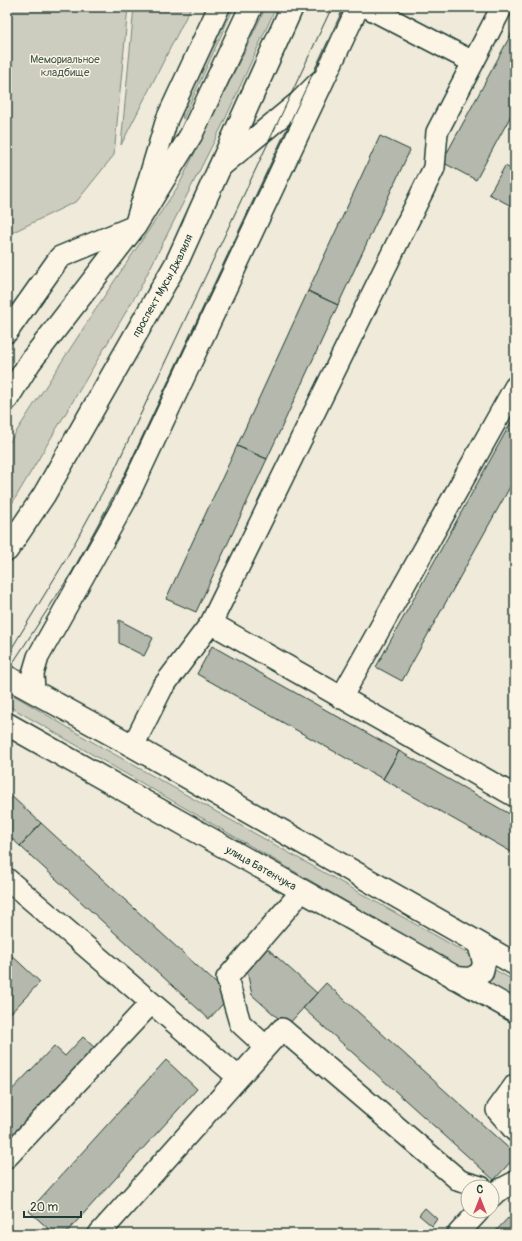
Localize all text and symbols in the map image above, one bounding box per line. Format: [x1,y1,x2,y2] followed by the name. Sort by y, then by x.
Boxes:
[30,53,100,79] park label: Мемориальное кладбище
[129,232,195,339] street label: проспект Мусы Джалиля
[223,842,299,893] street label: улица Батенчука
[460,1179,500,1219] north arrow
[477,1183,484,1196] text: С
[24,1193,81,1219] scale bar
[30,1200,59,1215] text: 20 m

